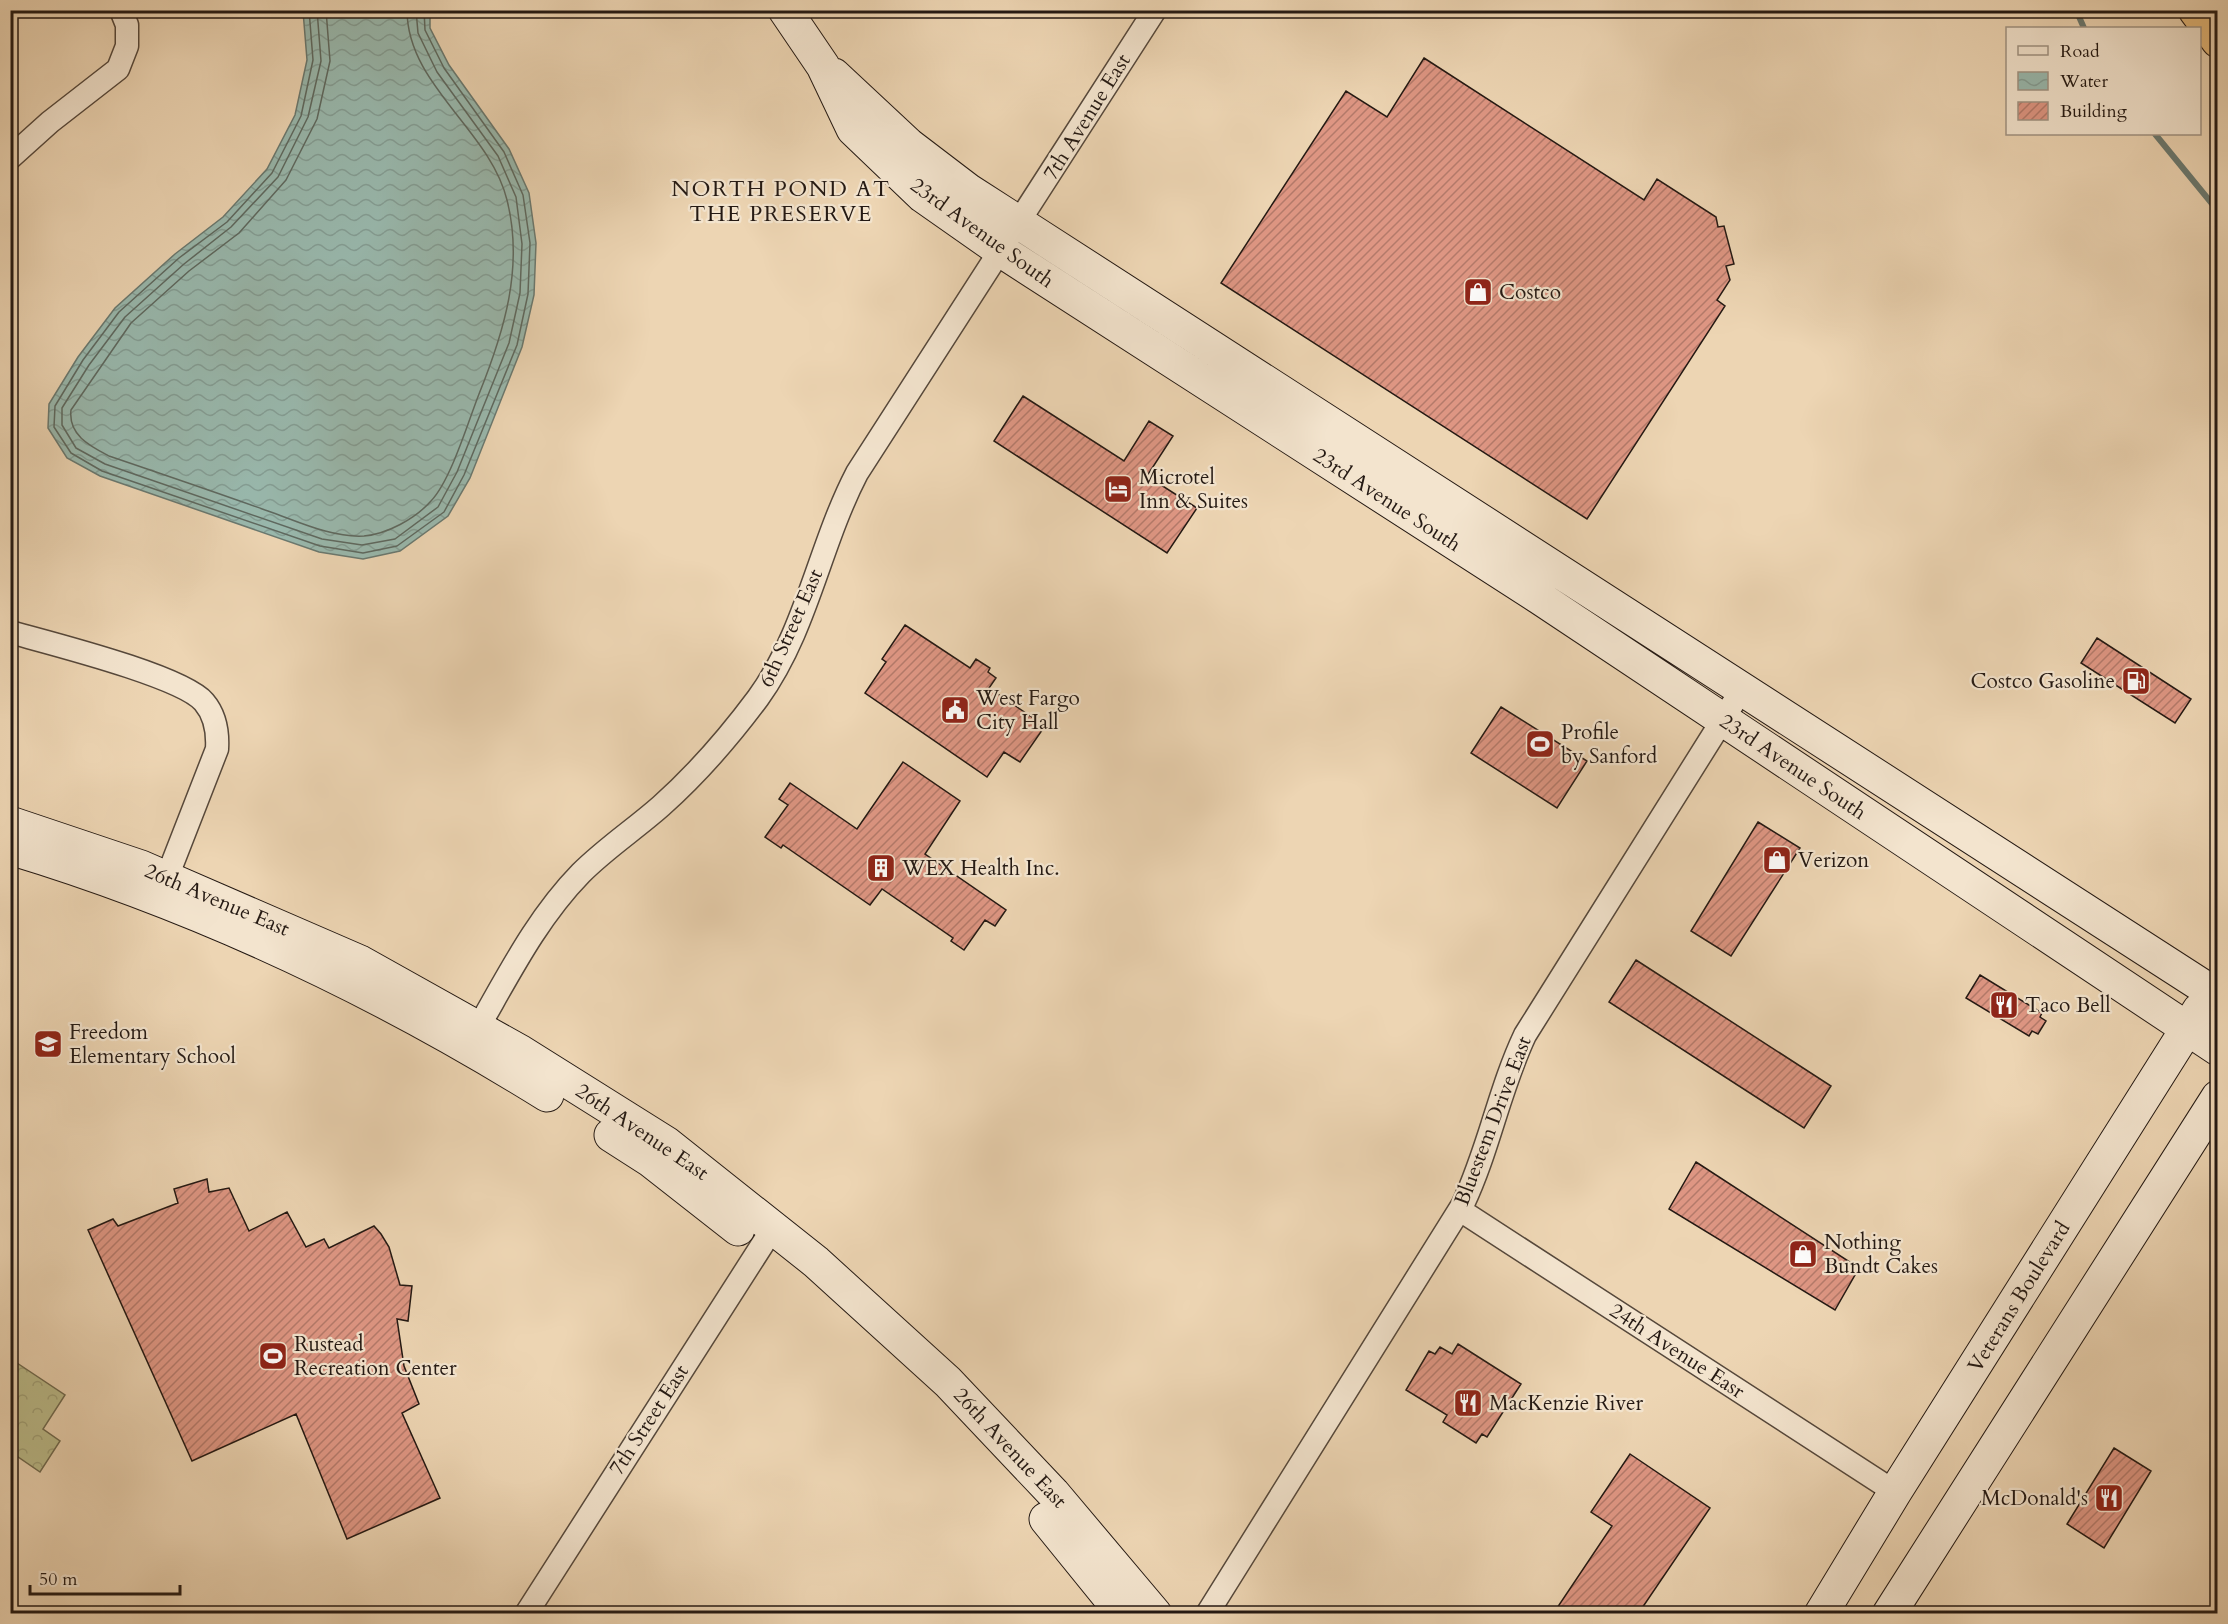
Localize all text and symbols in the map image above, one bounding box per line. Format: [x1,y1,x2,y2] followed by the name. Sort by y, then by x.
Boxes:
[2006,27,2201,135] legend
[2060,39,2100,64] text: Road
[1037,48,1138,186] street label: 7th Avenue East
[2059,69,2109,94] text: Water
[2060,99,2128,124] text: Building
[904,171,1060,295] street label: 23rd Avenue South
[671,174,891,229] district label: NORTH POND AT THE PRESERVE
[1462,276,1494,308] shop icon: Costco
[1499,278,1561,307] place label: Costco
[1307,441,1467,559] street label: 23rd Avenue South
[1139,463,1248,516] place label: Microtel Inn & Suites
[1102,473,1134,505] hotel icon: Microtel Inn & Suites
[752,564,830,692] street label: 6th Street East
[2120,665,2152,697] fuel station icon: Costco Gasoline
[1971,667,2115,696] place label: Costco Gasoline
[975,684,1080,737] place label: West Fargo City Hall
[939,694,971,726] public building icon: West Fargo City Hall
[1714,707,1873,827] street label: 23rd Avenue South
[1561,718,1657,771] place label: Profile by Sanford
[1524,728,1556,760] sports icon: Profile by Sanford
[1761,844,1793,876] shop icon: Verizon
[1798,846,1869,875] place label: Verizon
[865,852,897,884] building icon: WEX Health Inc.
[901,854,1060,883] place label: WEX Health Inc.
[140,856,294,944] street label: 26th Avenue East
[1988,989,2020,1021] restaurant icon: Taco Bell
[2025,991,2111,1020] place label: Taco Bell
[69,1018,236,1071] place label: Freedom Elementary School
[32,1028,64,1060] school or university icon: Freedom Elementary School
[1447,1032,1539,1210] street label: Bluestem Drive East
[570,1077,715,1187] street label: 26th Avenue East
[1961,1216,2077,1378] street label: Veterans Boulevard
[1824,1228,1938,1281] place label: Nothing Bundt Cakes
[1787,1238,1819,1270] shop icon: Nothing Bundt Cakes
[1604,1296,1750,1406] street label: 24th Avenue Easr
[294,1330,457,1383] place label: Rustead Recreation Center
[257,1340,289,1372] sports icon: Rustead Recreation Center
[602,1359,696,1481] street label: 7th Street East
[947,1382,1074,1515] street label: 26th Avenue East
[1452,1387,1484,1419] restaurant icon: MacKenzie River
[1489,1389,1644,1418] place label: MacKenzie River
[2093,1482,2125,1514] restaurant icon: McDonald's
[1981,1484,2088,1513] place label: McDonald's
[30,1558,180,1596] scale bar
[39,1567,78,1592] text: 50 m

